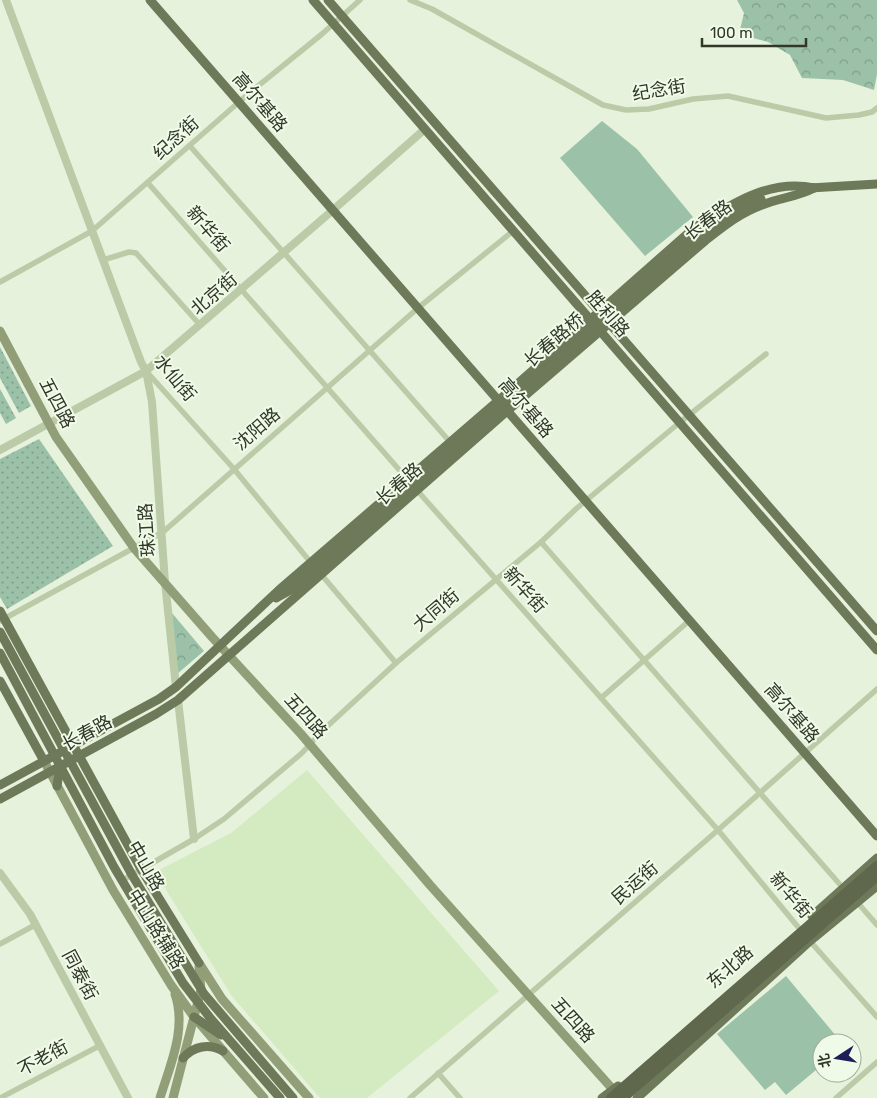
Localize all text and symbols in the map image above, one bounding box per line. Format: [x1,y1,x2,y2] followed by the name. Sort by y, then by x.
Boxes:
[702,15,806,47] scale bar
[710,24,752,42] text: 100 m
[228,68,292,136] street label: 高尔基路
[631,75,687,105] street label: 纪念街
[149,112,203,164] street label: 纪念街
[680,195,736,245] street label: 长春路
[182,201,234,257] street label: 新华街
[186,268,242,320] street label: 北京街
[582,286,634,342] street label: 胜利路
[520,308,588,372] street label: 长春路桥
[149,350,201,406] street label: 水仙街
[35,374,79,432] street label: 五四路
[494,374,558,442] street label: 高尔基路
[229,403,285,455] street label: 沈阳路
[371,458,427,510] street label: 长春路
[134,502,160,558] street label: 珠江路
[499,563,551,617] street label: 新华街
[408,584,464,636] street label: 大同街
[760,679,824,747] street label: 高尔基路
[280,689,332,743] street label: 五四路
[58,710,116,756] street label: 长春路
[123,837,169,895] street label: 中山路
[607,857,663,909] street label: 民运街
[765,867,817,923] street label: 新华街
[123,885,189,973] street label: 中山路辅路
[702,941,758,993] street label: 东北路
[58,946,102,1004] street label: 同泰街
[547,993,599,1047] street label: 五四路
[812,1033,862,1083] north arrow
[14,1036,72,1080] street label: 不老街
[815,1052,835,1069] text: 北

